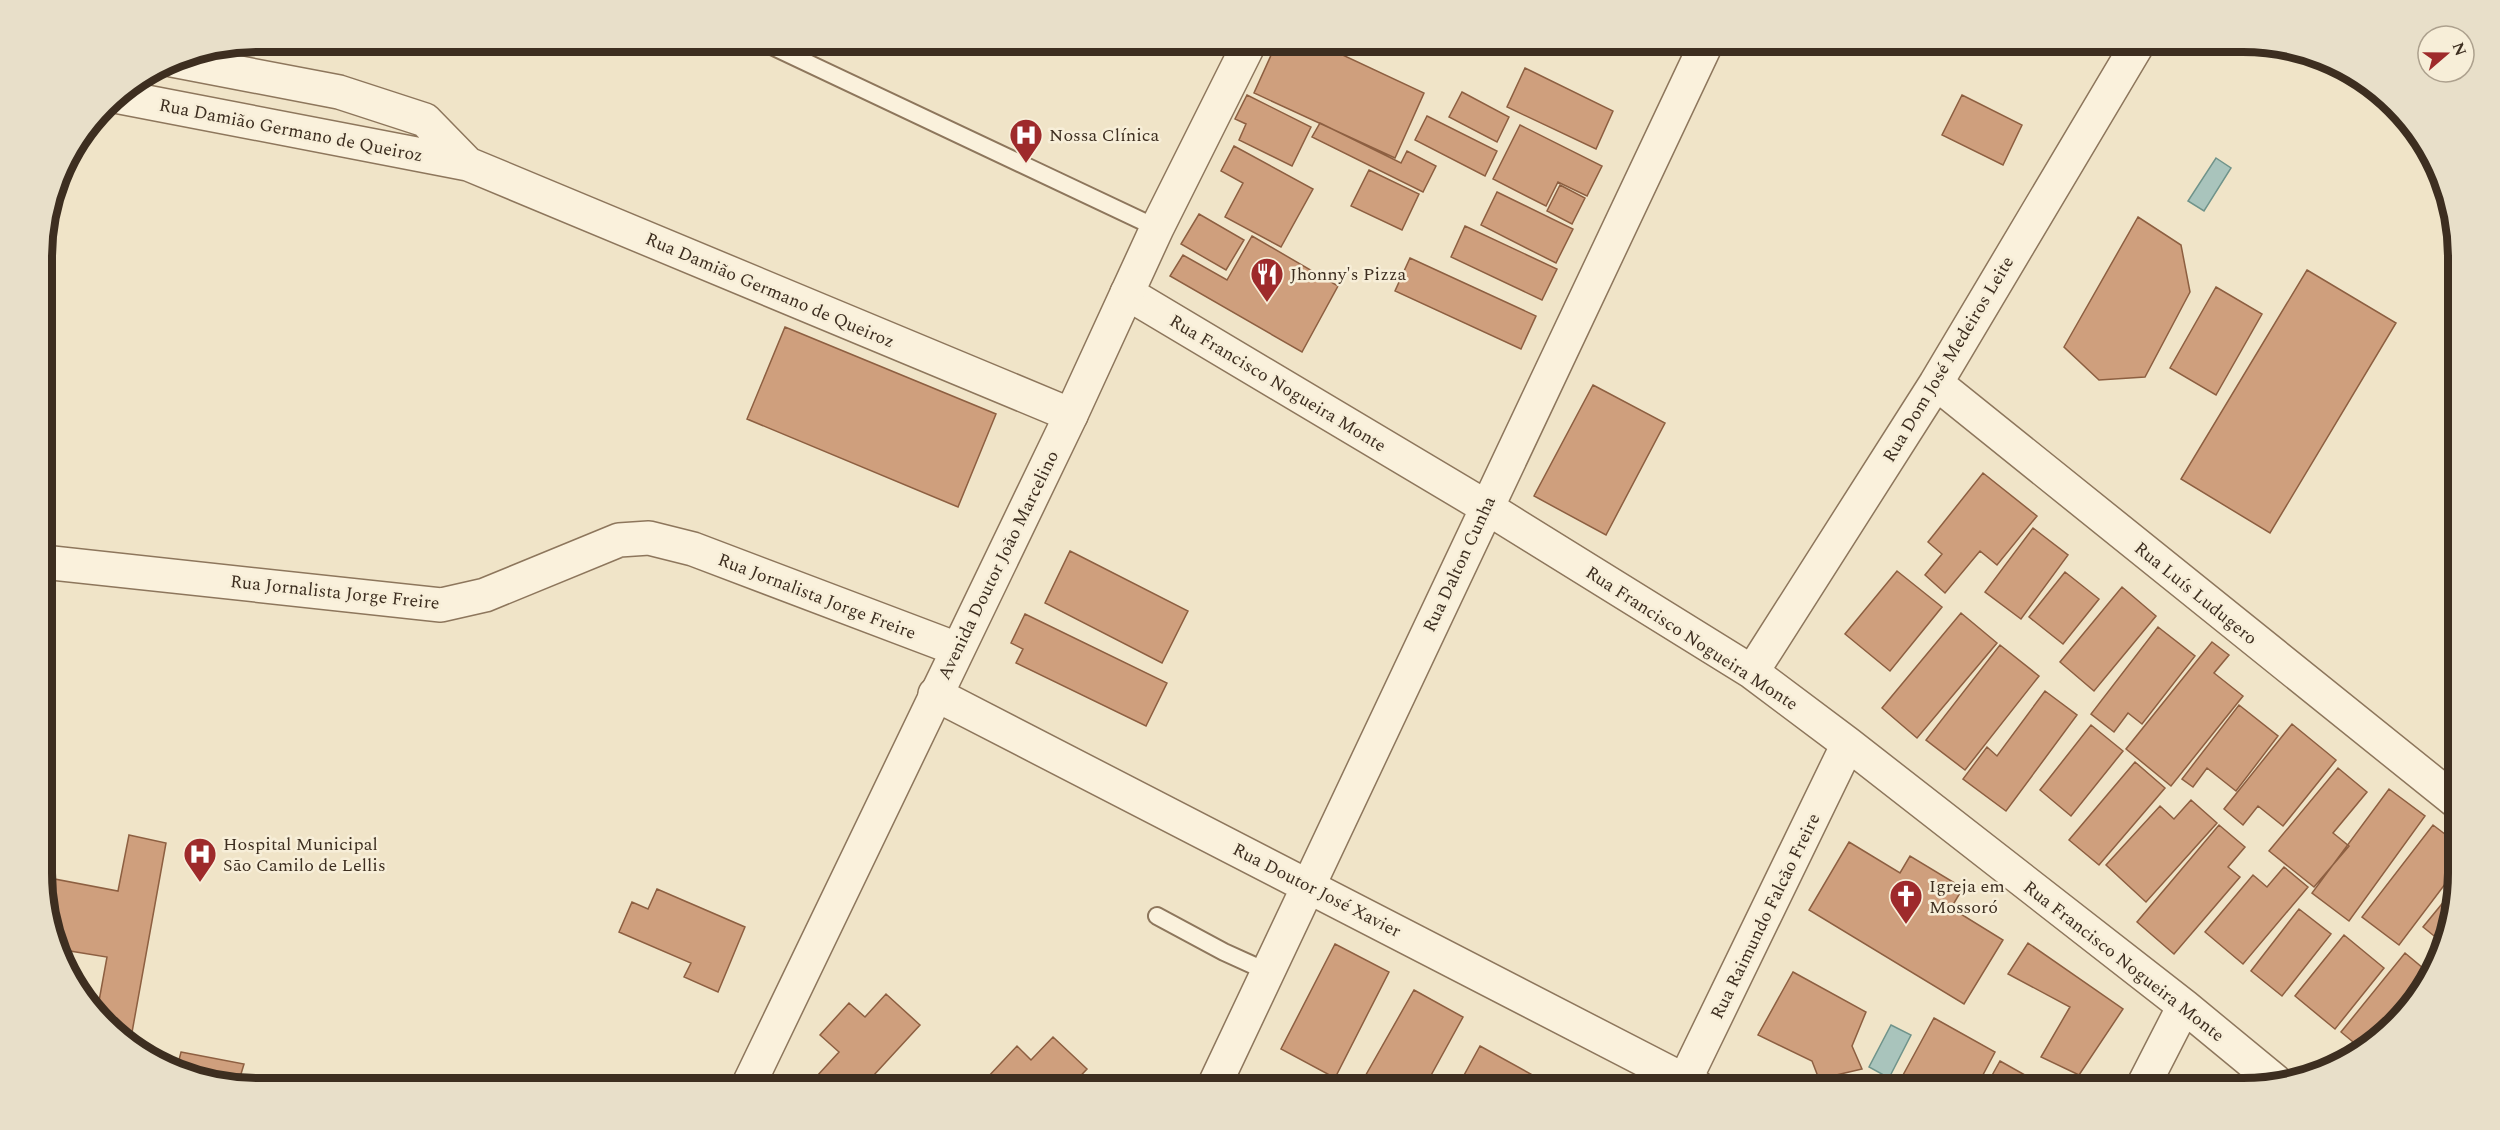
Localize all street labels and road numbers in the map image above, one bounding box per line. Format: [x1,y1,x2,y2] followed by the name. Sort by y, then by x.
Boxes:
[157,92,425,169] street label: Rua Damião Germano de Queiroz
[641,226,899,355] street label: Rua Damião Germano de Queiroz
[1876,251,2021,468] street label: Rua Dom José Medeiros Leite
[1164,308,1391,459] street label: Rua Francisco Nogueira Monte
[931,446,1066,684] street label: Avenida Doutor João Marcelino
[1416,492,1503,637] street label: Rua Dalton Cunha
[2128,535,2263,652] street label: Rua Luís Ludugero
[714,546,920,647] street label: Rua Jornalista Jorge Freire
[1580,559,1803,718] street label: Rua Francisco Nogueira Monte
[229,568,441,617] street label: Rua Jornalista Jorge Freire
[1704,809,1827,1024] street label: Rua Raimundo Falcão Freire
[1228,836,1406,945] street label: Rua Doutor José Xavier
[2017,874,2230,1049] street label: Rua Francisco Nogueira Monte

